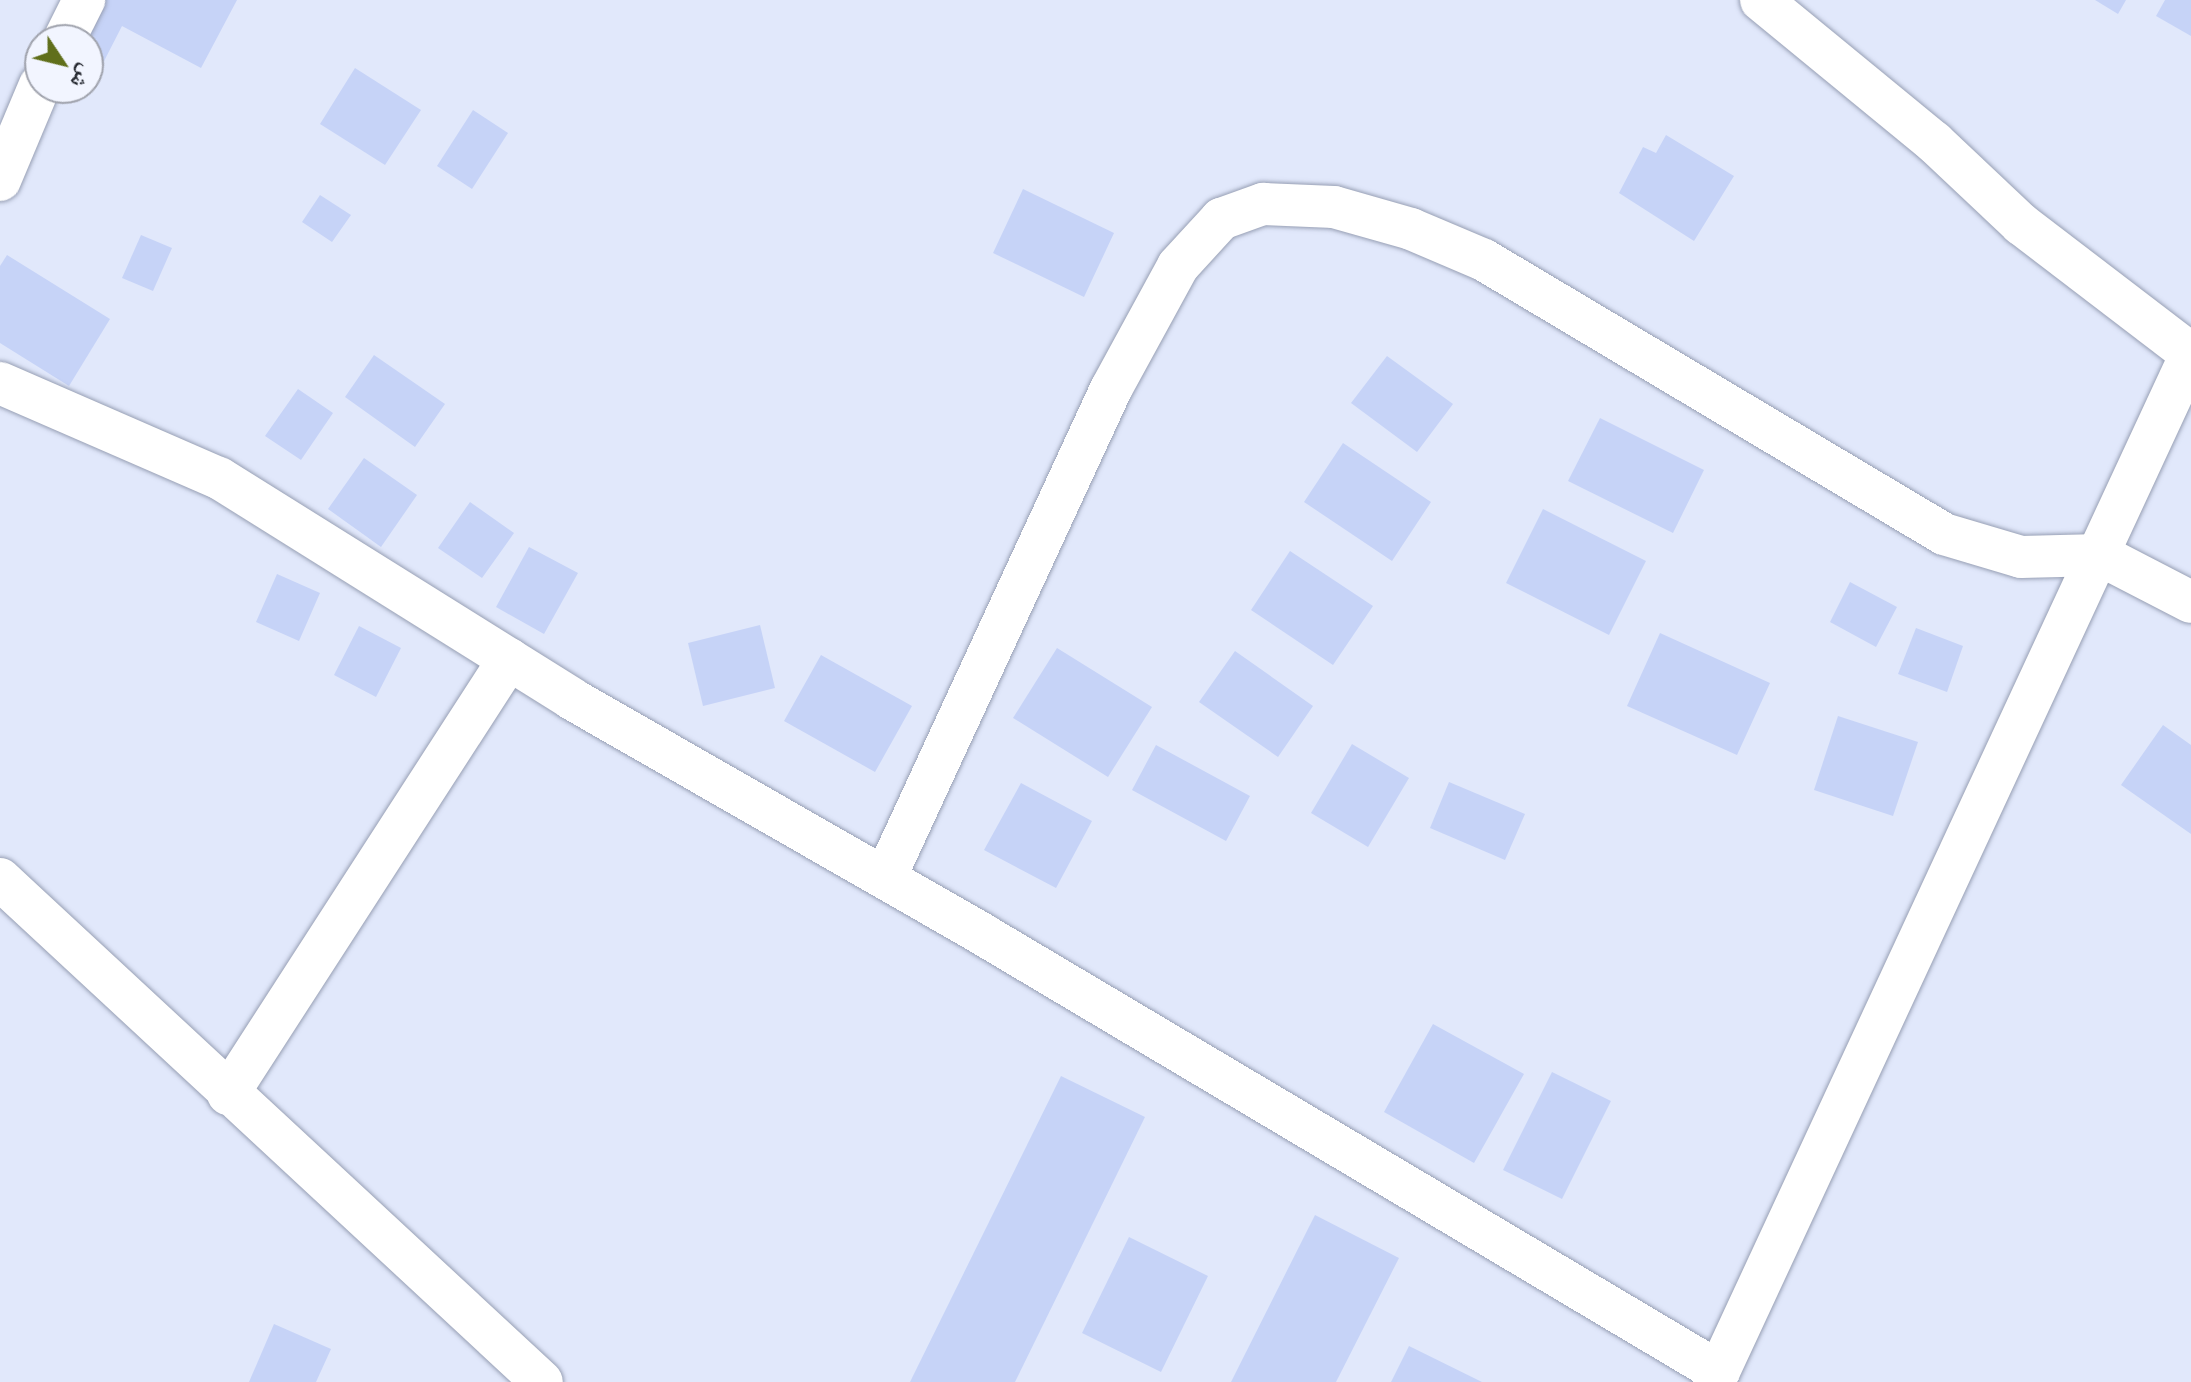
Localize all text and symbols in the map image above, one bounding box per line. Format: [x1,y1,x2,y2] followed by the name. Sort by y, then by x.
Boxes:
[24,24,104,104] north arrow
[65,60,99,94] text: ش

